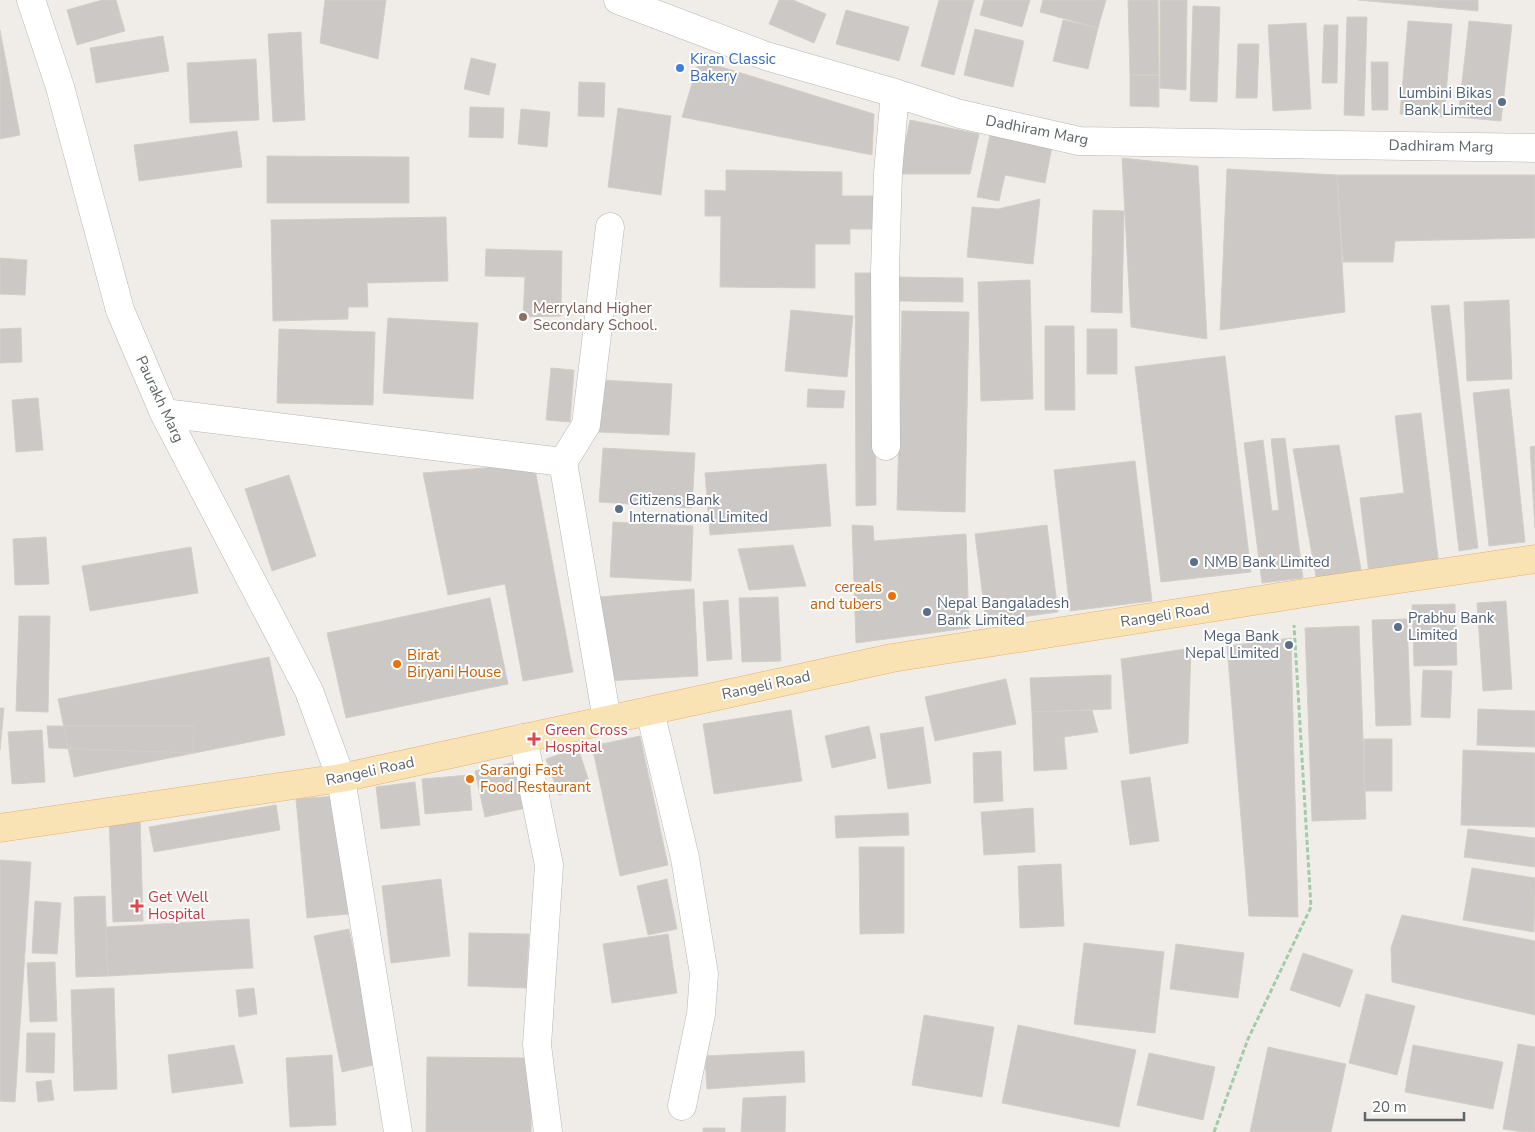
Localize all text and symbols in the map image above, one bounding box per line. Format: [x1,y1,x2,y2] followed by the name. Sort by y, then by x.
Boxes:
[690,49,776,86] place label: Kiran Classic Bakery
[674,62,686,74] marker: Kiran Classic Bakery
[1398,83,1492,120] place label: Lumbini Bikas Bank Limited
[1496,96,1508,108] marker: Lumbini Bikas Bank Limited
[984,110,1090,150] street label: Dadhiram Marg
[1389,135,1493,157] street label: Dadhiram Marg
[533,298,657,335] place label: Merryland Higher Secondary School.
[517,311,529,323] marker: Merryland Higher Secondary School.
[131,352,189,446] street label: Paurakh Marg
[629,490,768,527] place label: Citizens Bank International Limited
[613,503,625,515] marker: Citizens Bank International Limited
[1204,552,1330,572] place label: NMB Bank Limited
[1188,556,1200,568] marker: NMB Bank Limited
[810,577,882,614] place label: cereals and tubers
[886,590,898,602] marker: cereals and tubers
[937,593,1069,630] place label: Nepal Bangaladesh Bank Limited
[1119,598,1211,632] street label: Rangeli Road
[921,606,933,618] marker: Nepal Bangaladesh Bank Limited
[1408,608,1495,645] place label: Prabhu Bank Limited
[1392,621,1404,633] marker: Prabhu Bank Limited
[1185,626,1279,663] place label: Mega Bank Nepal Limited
[1283,639,1295,651] marker: Mega Bank Nepal Limited
[407,645,501,682] place label: Birat Biryani House
[391,658,403,670] marker: Birat Biryani House
[720,666,812,704] street label: Rangeli Road
[545,720,628,757] place label: Green Cross Hospital
[527,732,541,746] marker: Green Cross Hospital
[324,752,416,790] street label: Rangeli Road
[480,760,592,797] place label: Sarangi Fast Food Restaurant
[464,773,476,785] marker: Sarangi Fast Food Restaurant
[148,887,209,924] place label: Get Well Hospital
[130,899,144,913] marker: Get Well Hospital
[1365,1090,1464,1122] scale bar
[1372,1097,1407,1117] text: 20 m

